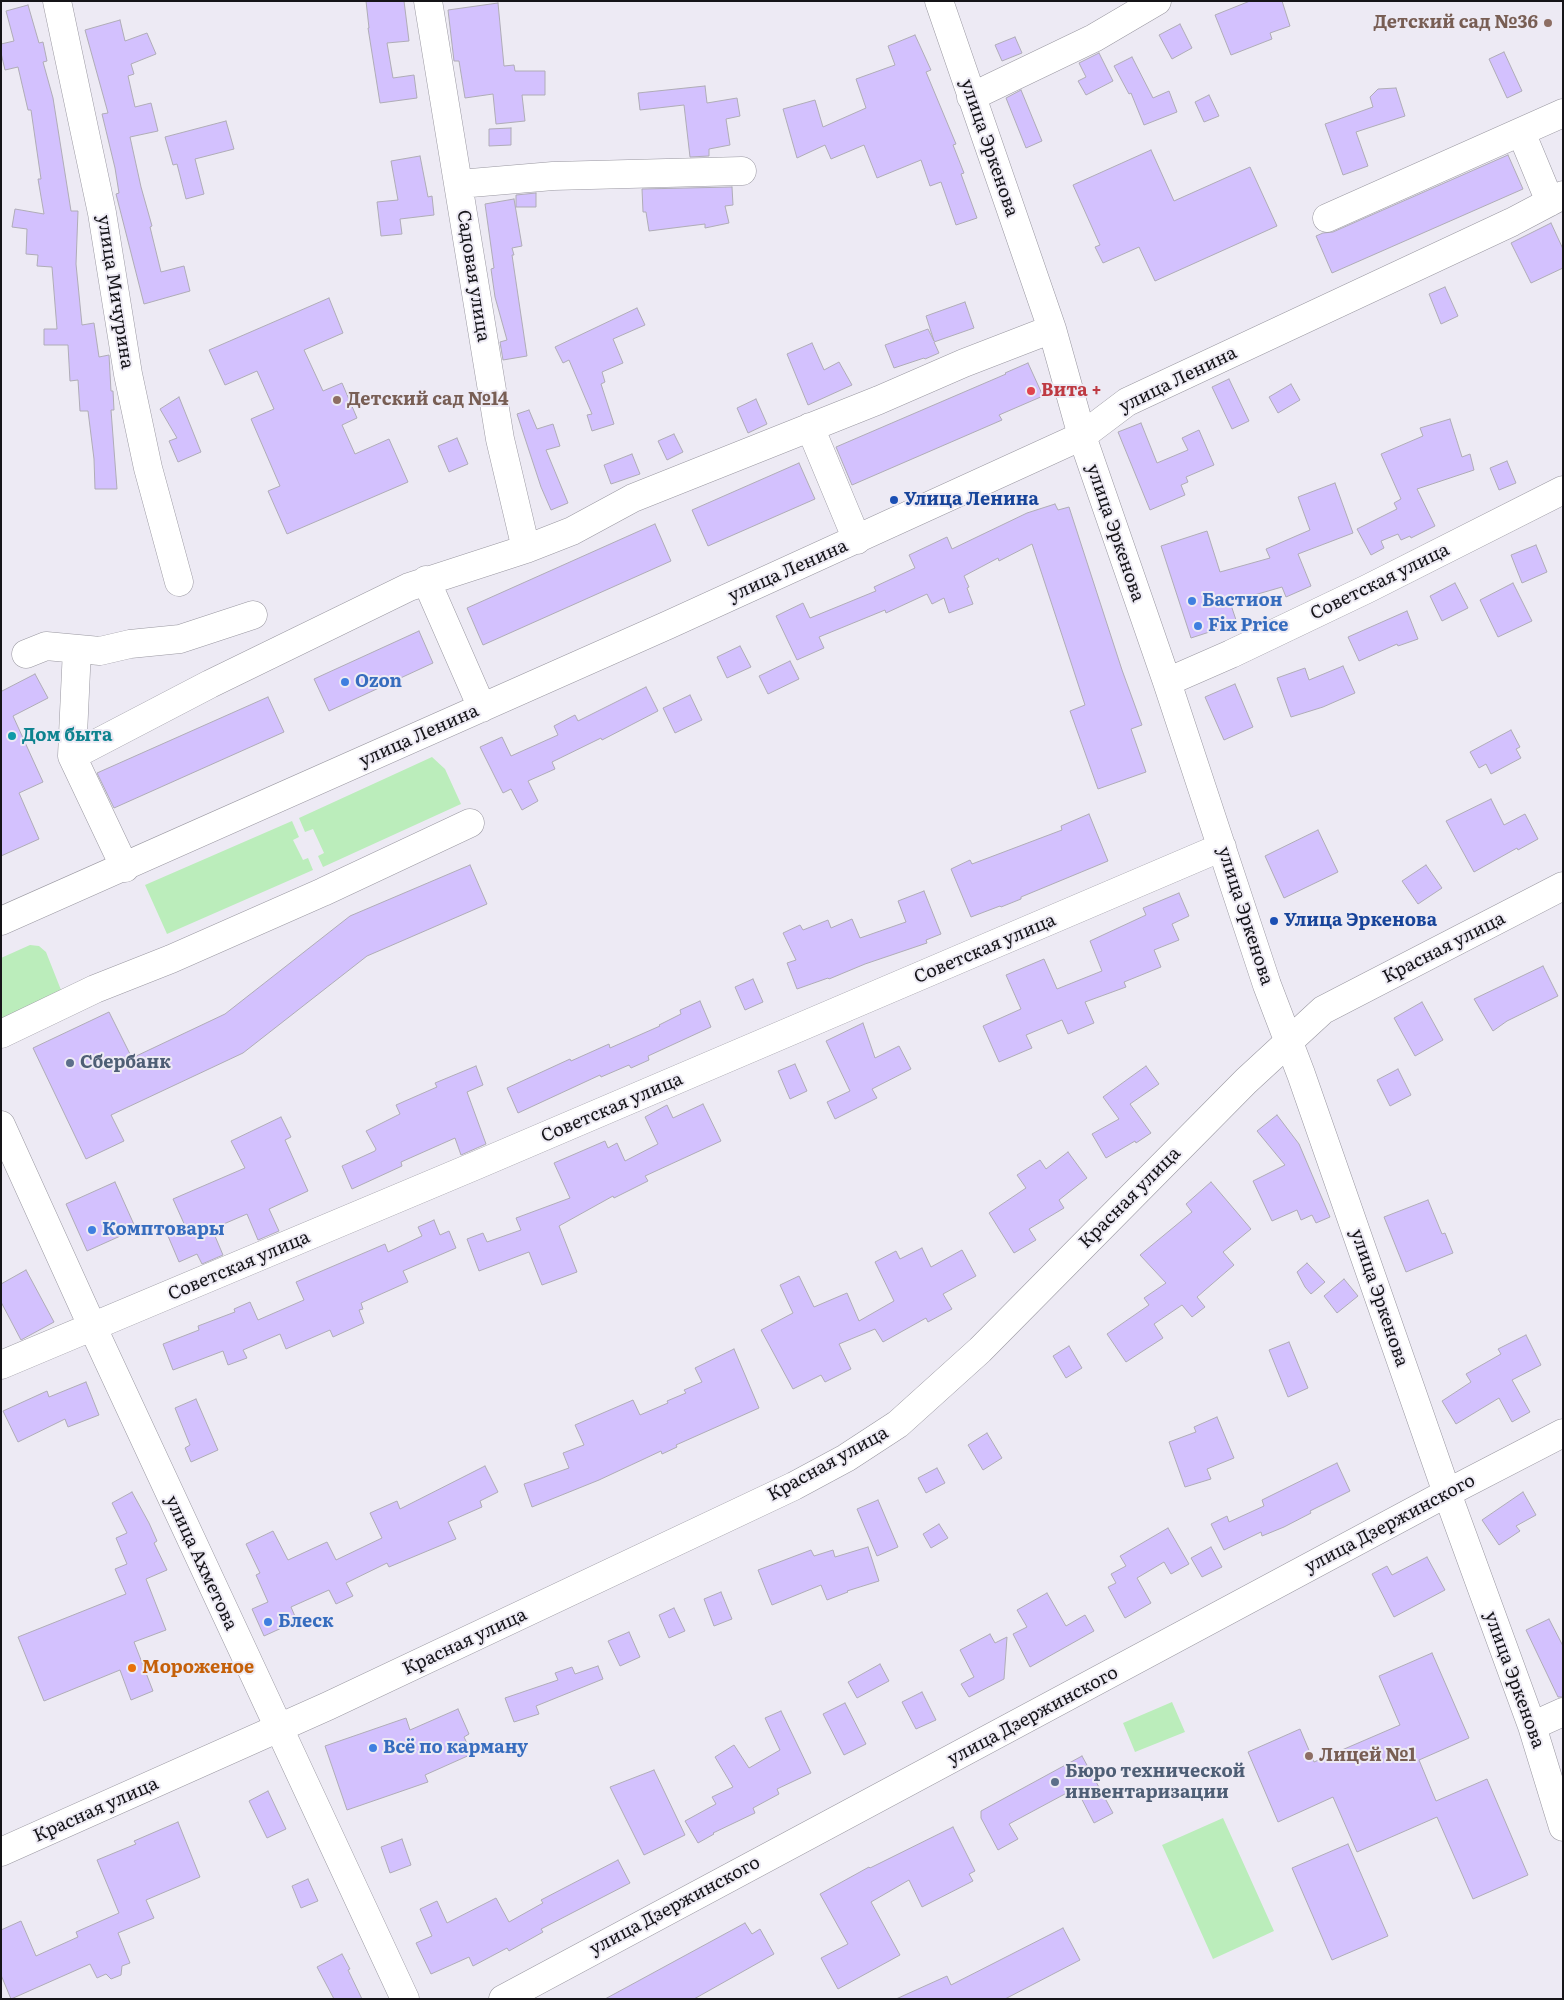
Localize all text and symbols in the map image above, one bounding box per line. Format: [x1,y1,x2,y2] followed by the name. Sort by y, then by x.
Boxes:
[1373,12,1538,34] place label: Детский сад №36
[1542,17,1554,29] marker: Детский сад №36
[955,76,1023,220] street label: улица Эркенова
[452,209,494,343] street label: Садовая улица
[92,214,138,370] street label: улица Мичурина
[1116,342,1240,418] street label: улица Ленина
[1041,380,1102,402] place label: Вита +
[1025,385,1037,397] marker: Вита +
[347,389,509,411] place label: Детский сад №14
[331,394,343,406] marker: Детский сад №14
[1081,461,1149,605] street label: улица Эркенова
[904,489,1039,511] place label: Улица Ленина
[888,494,900,506] marker: Улица Ленина
[725,535,851,607] street label: улица Ленина
[1307,539,1453,625] street label: Советская улица
[1202,590,1282,612] place label: Бастион
[1186,595,1198,607] marker: Бастион
[1208,615,1288,637] place label: Fix Price
[1192,620,1204,632] marker: Fix Price
[355,671,402,693] place label: Ozon
[339,676,351,688] marker: Ozon
[356,700,482,772] street label: улица Ленина
[22,725,112,747] place label: Дом быта
[6,730,18,742] marker: Дом быта
[1212,844,1278,988] street label: улица Эркенова
[1379,908,1509,988] street label: Красная улица
[911,909,1059,989] street label: Советская улица
[1284,910,1437,932] place label: Улица Эркенова
[1268,915,1280,927] marker: Улица Эркенова
[80,1052,171,1074] place label: Сбербанк
[64,1057,76,1069] marker: Сбербанк
[538,1068,686,1148] street label: Советская улица
[1075,1143,1185,1253] street label: Красная улица
[102,1219,225,1241] place label: Комптовары
[86,1224,98,1236] marker: Комптовары
[165,1226,313,1306] street label: Советская улица
[1345,1226,1413,1370] street label: улица Эркенова
[764,1422,892,1506] street label: Красная улица
[1301,1470,1479,1578] street label: улица Дзержинского
[160,1492,242,1634] street label: улица Ахметова
[399,1604,531,1680] street label: Красная улица
[1479,1609,1549,1751] street label: улица Эркенова
[278,1611,334,1633] place label: Блеск
[262,1616,274,1628] marker: Блеск
[142,1657,254,1679] place label: Мороженое
[126,1662,138,1674] marker: Мороженое
[944,1662,1122,1770] street label: улица Дзержинского
[383,1737,528,1759] place label: Всё по карману
[367,1742,379,1754] marker: Всё по карману
[1319,1745,1416,1767] place label: Лицей №1
[1303,1750,1315,1762] marker: Лицей №1
[1065,1761,1245,1804] place label: Бюро технической инвентаризации
[30,1773,162,1847] street label: Красная улица
[1049,1776,1061,1788] marker: Бюро технической инвентаризации
[586,1852,764,1960] street label: улица Дзержинского

